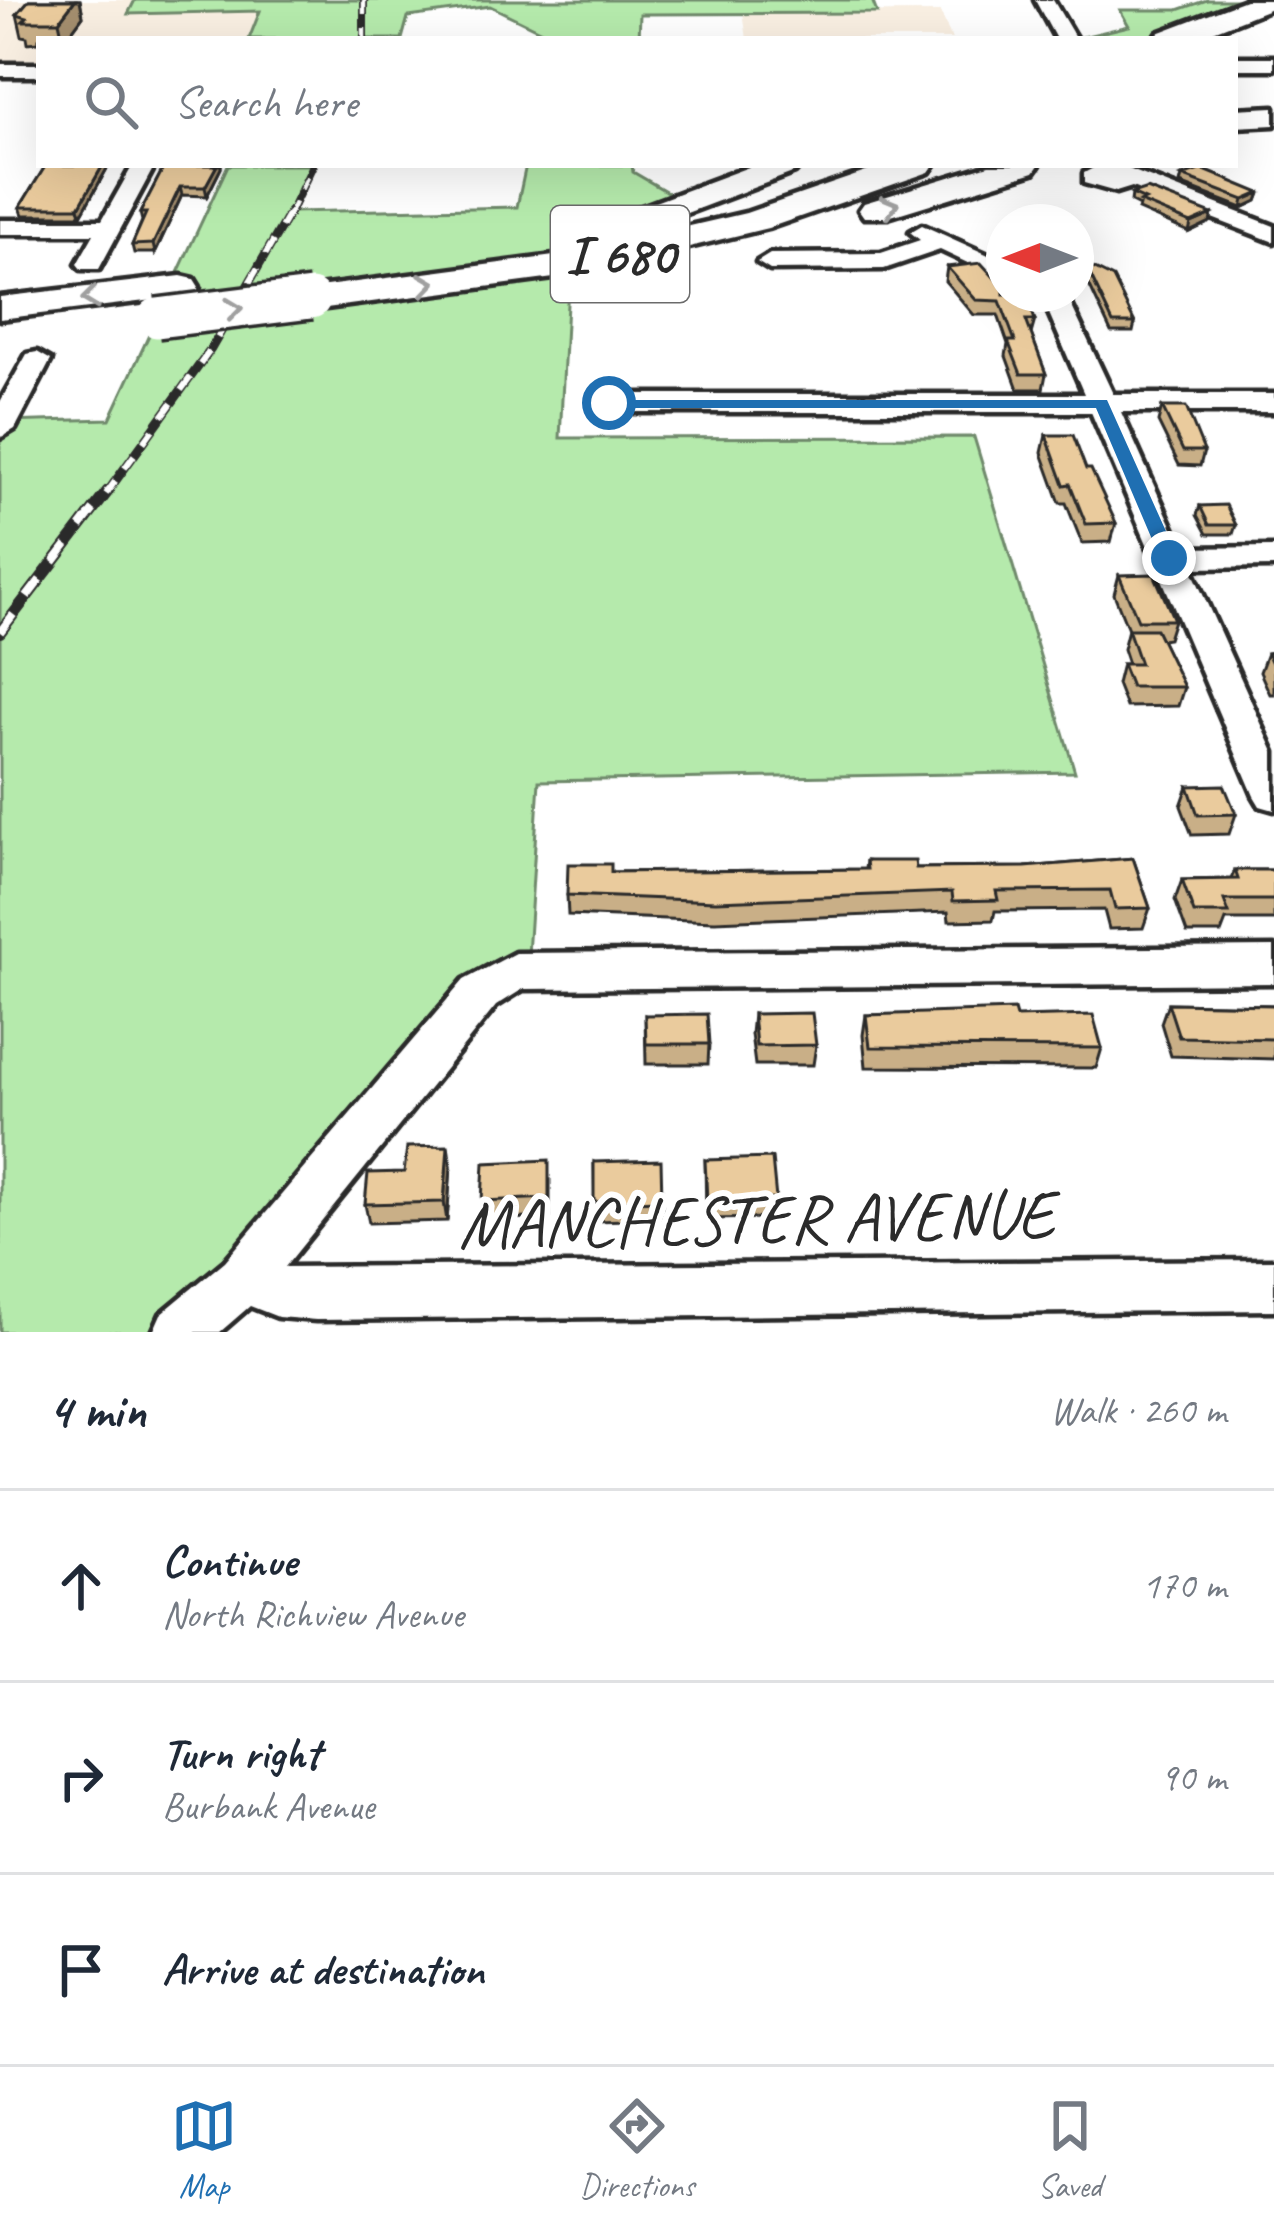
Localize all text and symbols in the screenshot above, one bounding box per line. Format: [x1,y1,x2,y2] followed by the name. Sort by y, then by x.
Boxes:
[36,36,1238,168] search box
[78,69,144,135] icon: search
[174,74,357,131] text: Search here
[879,196,900,221] one-way arrow
[986,204,1094,312] north arrow
[551,206,689,302] road number: I 680
[418,272,437,298] one-way arrow
[81,284,100,310] one-way arrow
[224,296,244,322] one-way arrow
[582,376,636,430] route start
[1142,531,1196,585] route end
[458,1171,1062,1268] street label: MANCHESTER AVENUE
[48,1378,146,1442] text: 4 min
[1050,1386,1226,1435] text: Walk · 260 m
[162,1533,296,1590] text: Continue
[48,1553,114,1619] icon: ahead
[1142,1561,1226,1610] text: 170 m
[162,1590,464,1639] text: North Richview Avenue
[162,1725,320,1782] text: Turn right
[48,1745,114,1811] icon: right
[1160,1753,1226,1802] text: 90 m
[162,1782,374,1831] text: Burbank Avenue
[48,1937,114,2003] icon: arrive
[162,1941,484,1998] text: Arrive at destination
[171,2093,237,2207] tab: Map
[580,2093,694,2207] tab: Directions
[1037,2093,1103,2207] tab: Saved

